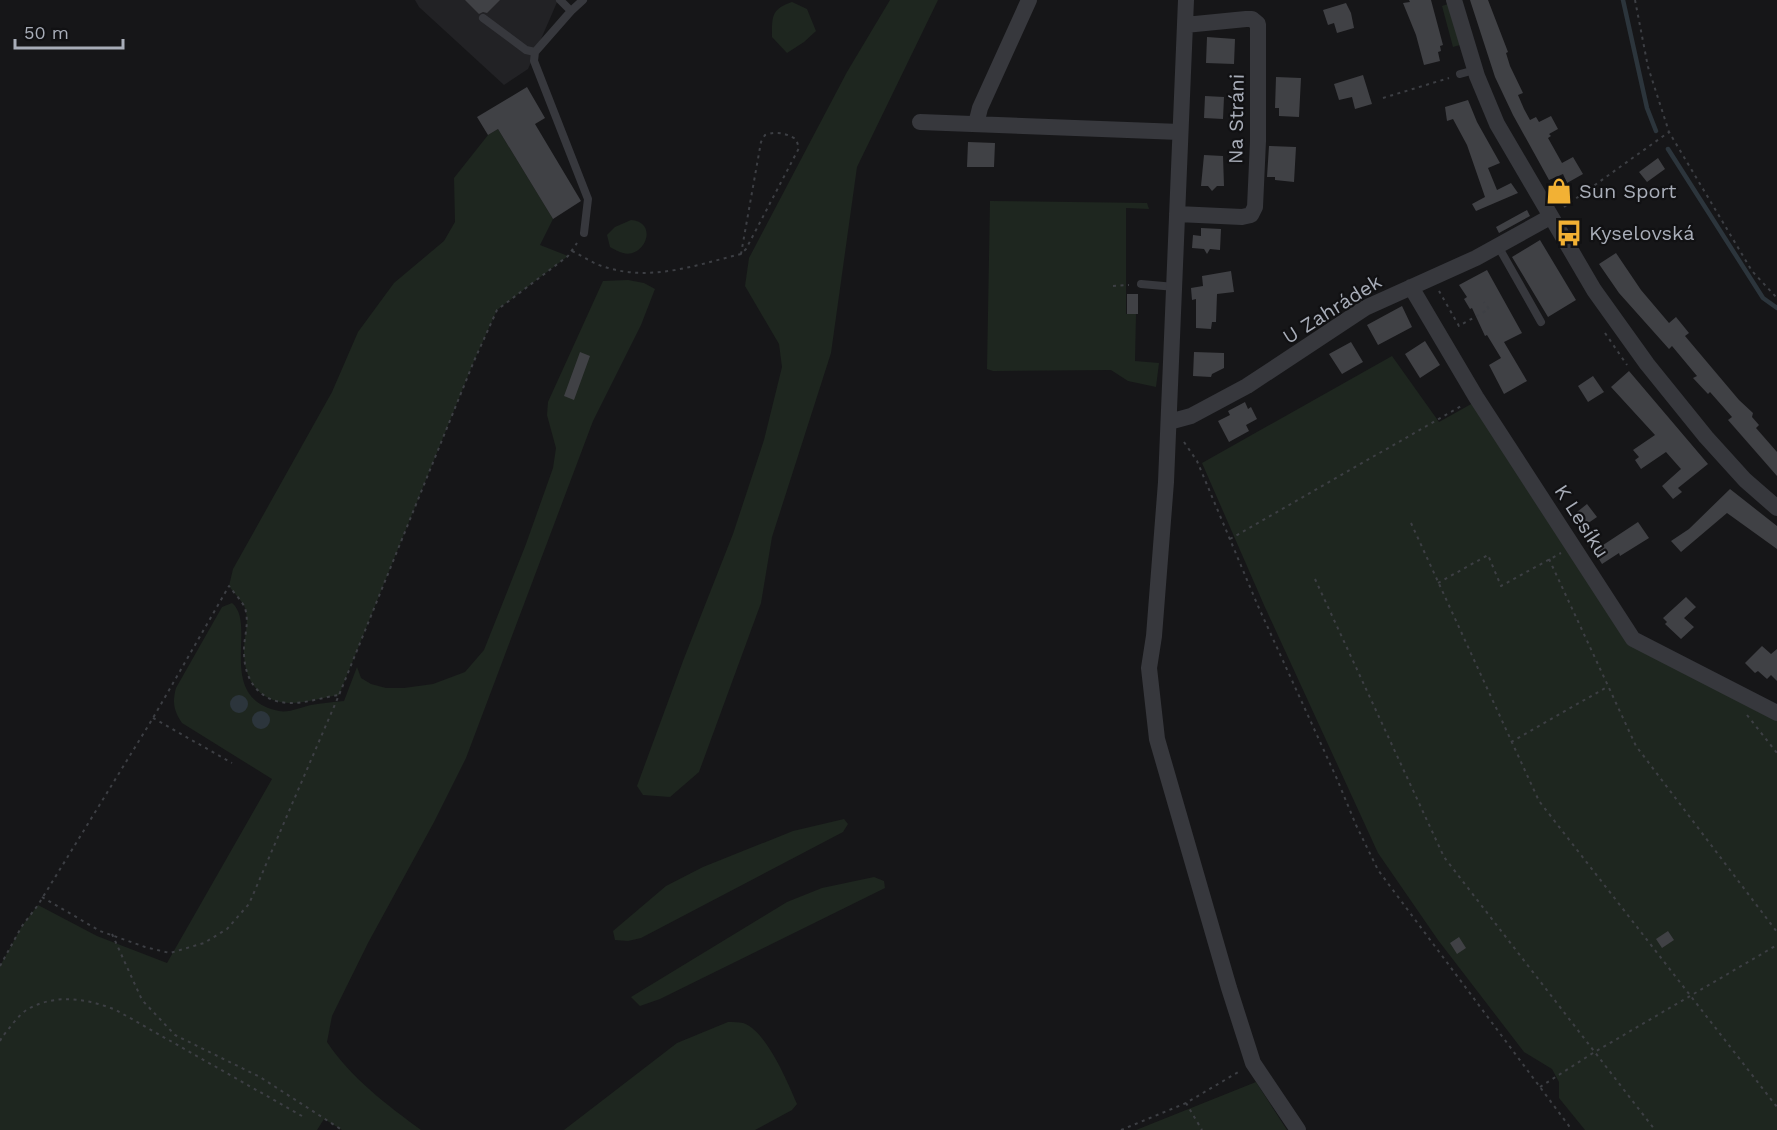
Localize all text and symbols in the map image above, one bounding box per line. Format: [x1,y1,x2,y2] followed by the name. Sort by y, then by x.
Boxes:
[15,12,123,50] scale bar
[24,22,69,43] text: 50 m
[1223,74,1249,164] street label: Na Stráni
[1544,176,1574,206] shop icon: Sun Sport
[1579,179,1677,203] place label: Sun Sport
[1554,218,1584,248] bus stop icon: Kyselovská
[1589,221,1695,245] place label: Kyselovská
[1278,269,1386,349] street label: U Zahrádek
[1549,480,1615,562] street label: K Lesíku

